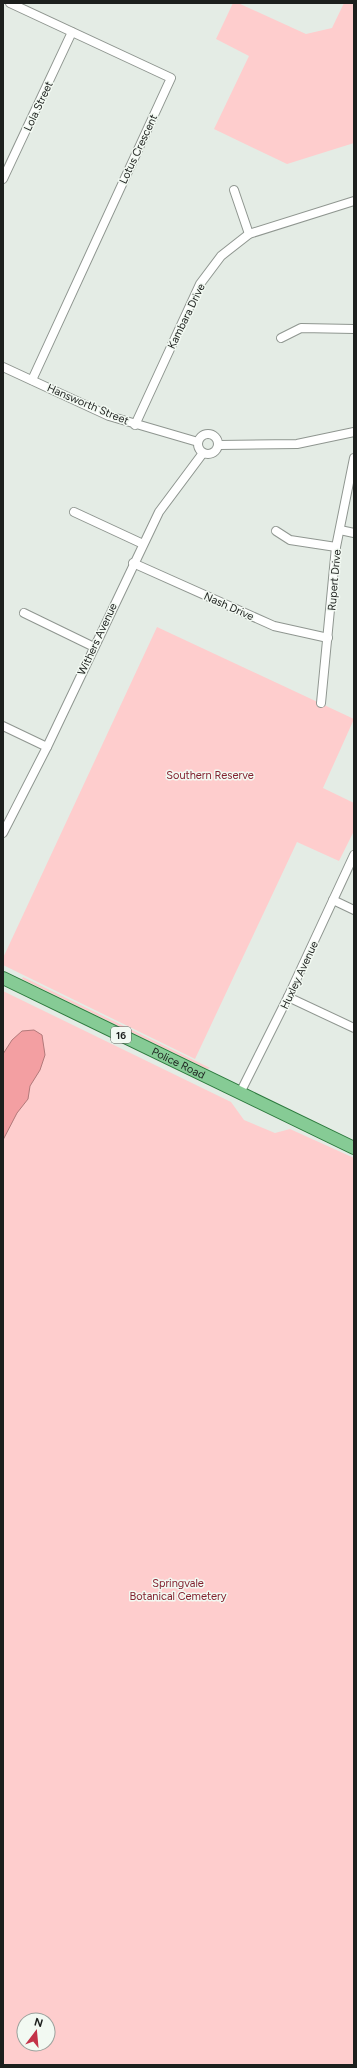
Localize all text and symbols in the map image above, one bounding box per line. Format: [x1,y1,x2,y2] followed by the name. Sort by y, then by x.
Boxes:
[21,79,56,133] street label: Lola Street
[117,112,160,186] street label: Lotus Crescent
[165,281,208,351] street label: Kambara Drive
[45,381,131,428] street label: Hansworth Street
[325,549,344,611] street label: Rupert Drive
[202,590,256,623] street label: Nash Drive
[75,601,120,677] street label: Withers Avenue
[166,769,254,782] park label: Southern Reserve
[278,939,321,1011] street label: Huxley Avenue
[111,1027,131,1043] road number: 16
[149,1045,207,1082] street label: Police Road
[129,1577,227,1603] park label: Springvale Botanical Cemetery
[16,2012,56,2052] north arrow
[33,2015,45,2030] text: N

